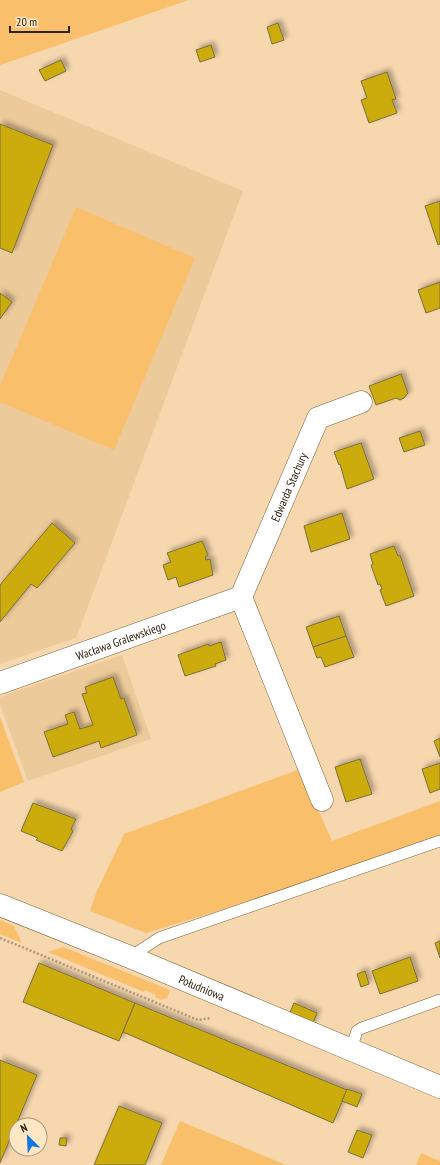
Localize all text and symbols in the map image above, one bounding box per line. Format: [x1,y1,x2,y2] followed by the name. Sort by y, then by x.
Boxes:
[10,8,69,34] scale bar
[16,14,37,29] text: 20 m
[267,449,310,524] street label: Edwarda Stachury
[74,617,167,663] street label: Wacława Gralewskiego
[177,971,227,1004] street label: Południowa
[8,1117,48,1157] north arrow
[18,1120,30,1135] text: N

